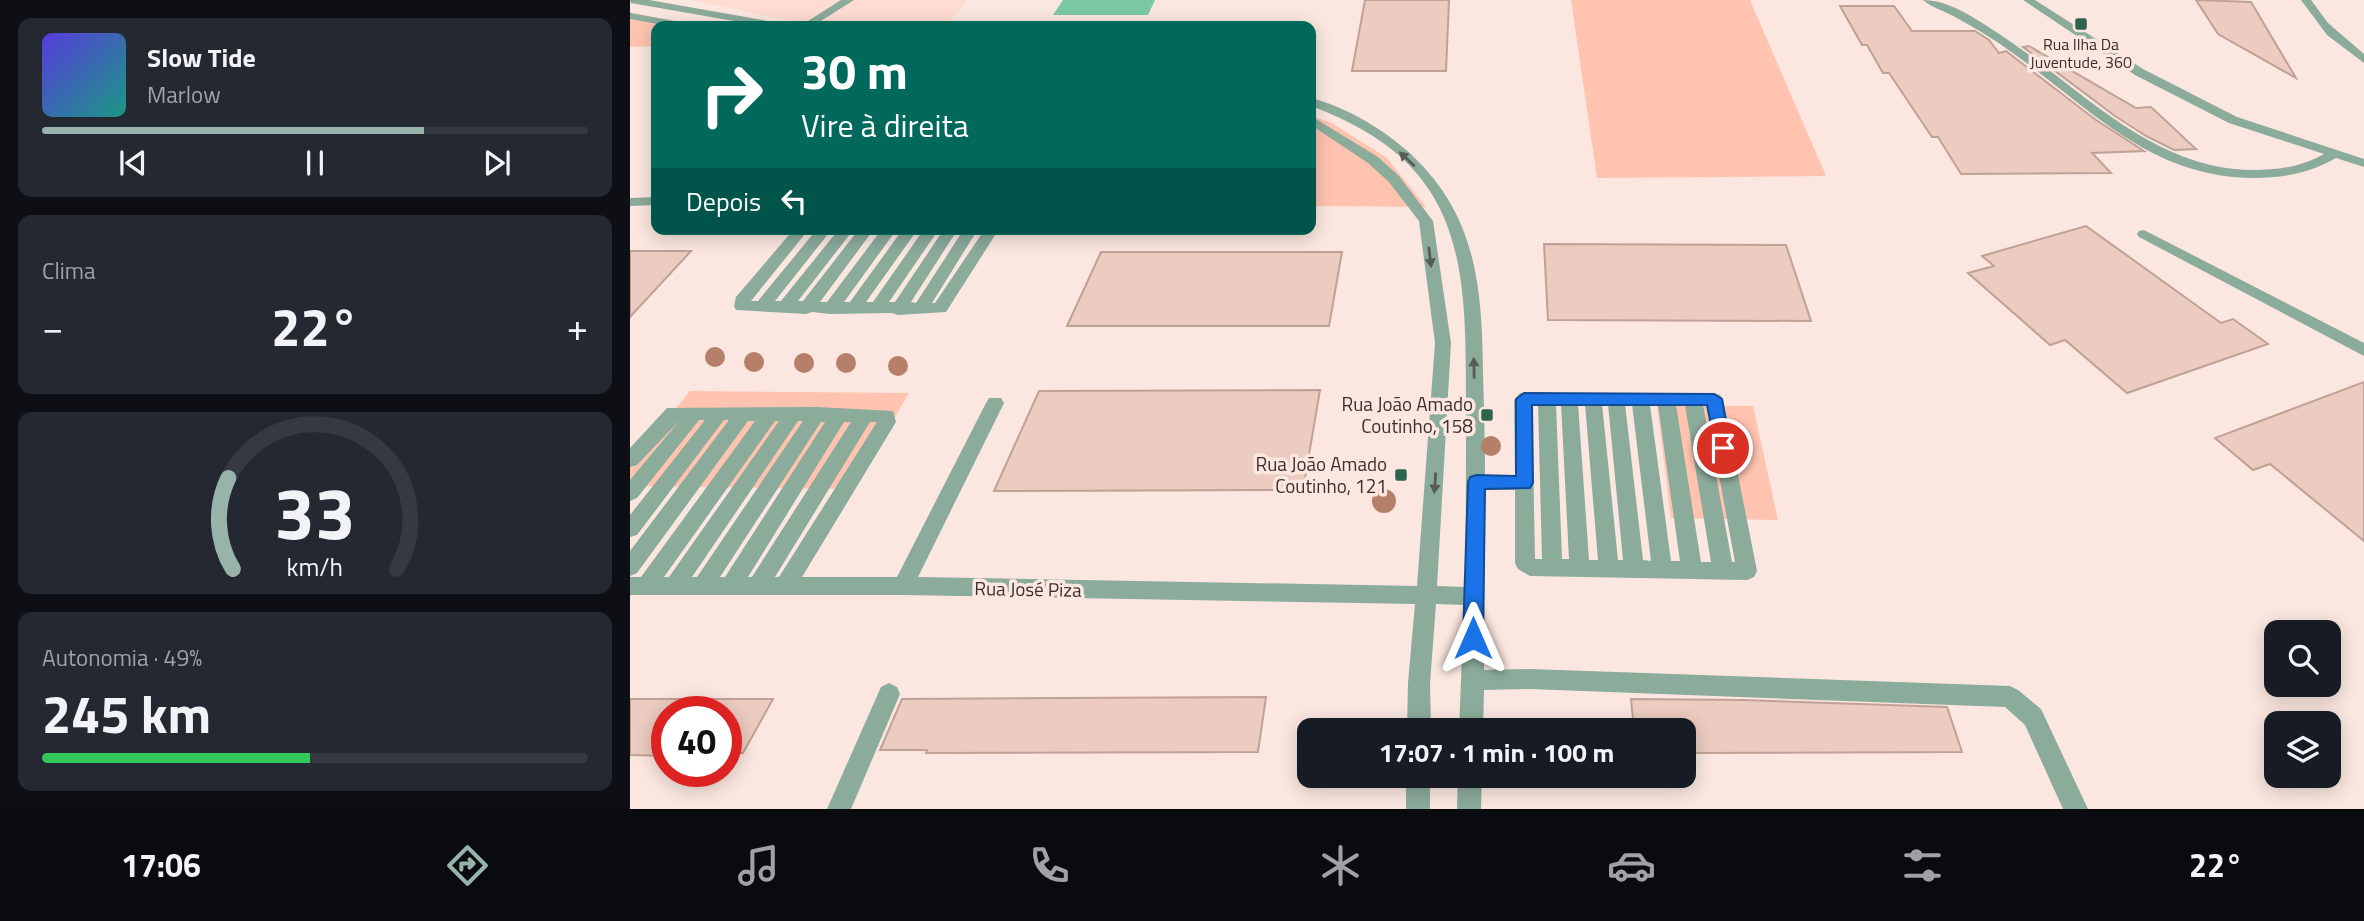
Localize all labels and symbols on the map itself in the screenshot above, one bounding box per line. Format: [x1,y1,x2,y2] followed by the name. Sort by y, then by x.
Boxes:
[2073,16,2089,32] marker: Rua Ilha Da Juventude, 360
[2030,32,2132,74] place label: Rua Ilha Da Juventude, 360
[1398,151,1416,167] one-way arrow
[1425,246,1436,268] one-way arrow
[1468,356,1480,378] one-way arrow
[1342,389,1473,440] place label: Rua João Amado Coutinho, 158
[1479,407,1495,423] marker: Rua João Amado Coutinho, 158
[1693,418,1753,478] pin
[1256,449,1387,500] place label: Rua João Amado Coutinho, 121
[1393,467,1409,483] marker: Rua João Amado Coutinho, 121
[1429,472,1440,494] one-way arrow
[974,573,1082,604] street label: Rua José Piza
[1436,601,1510,675] position arrow
[651,696,742,787] speed limit sign: 40

